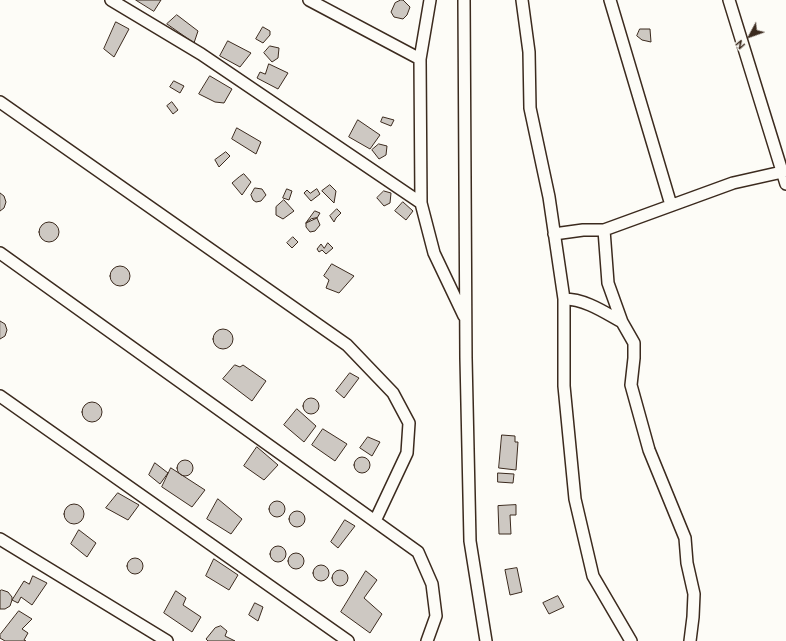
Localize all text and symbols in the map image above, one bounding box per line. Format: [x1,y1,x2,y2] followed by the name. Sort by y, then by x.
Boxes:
[730,16,770,56] north arrow
[733,37,748,52] text: N

